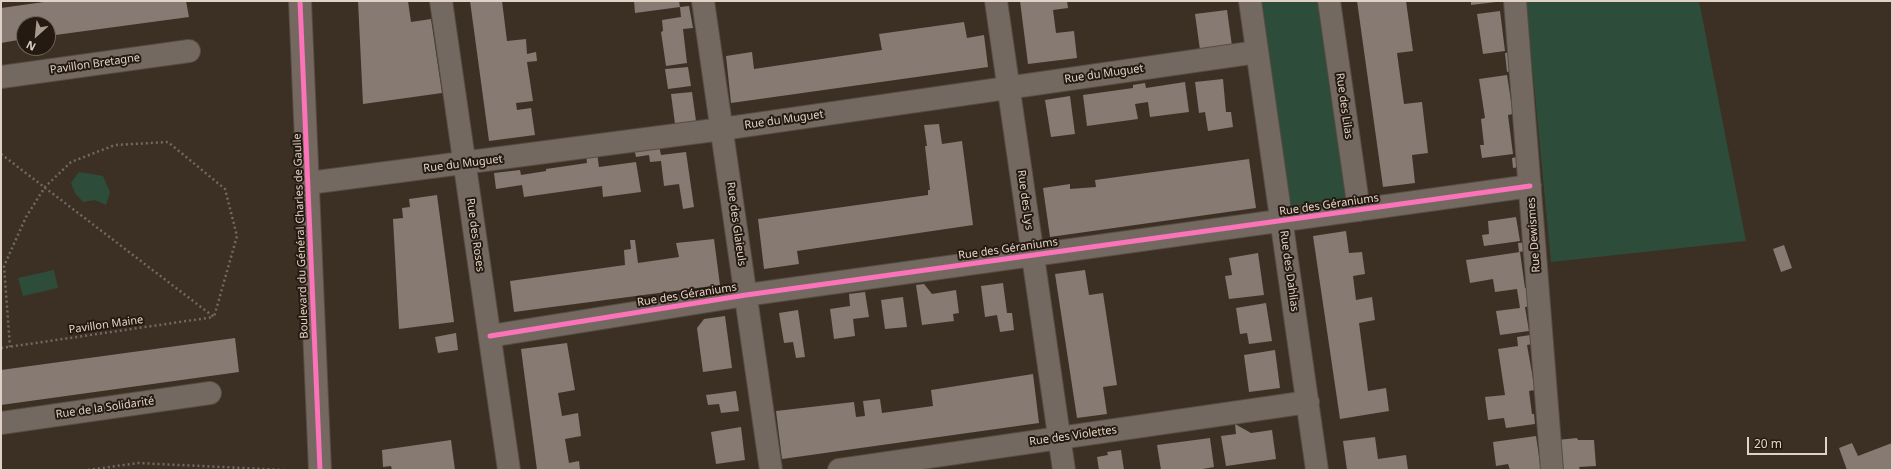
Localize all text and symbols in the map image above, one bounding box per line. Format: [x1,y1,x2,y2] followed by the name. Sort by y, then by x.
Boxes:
[16,16,56,56] north arrow
[23,38,38,55] text: N
[49,51,141,77] street label: Pavillon Bretagne
[1064,62,1144,86] street label: Rue du Muguet
[1333,72,1355,140] street label: Rue des Lilas
[744,108,824,132] street label: Rue du Muguet
[291,133,311,339] street label: Boulevard du Général Charles de Gaulle
[423,153,503,175] street label: Rue du Muguet
[1014,169,1036,231] street label: Rue des Lys
[724,181,748,267] street label: Rue des Glaieuls
[1278,191,1380,219] street label: Rue des Géraniums
[463,197,487,273] street label: Rue des Roses
[1525,197,1543,273] street label: Rue Dewismes
[1277,230,1301,312] street label: Rue des Dahlias
[957,235,1059,263] street label: Rue des Géraniums
[636,281,738,309] street label: Rue des Géraniums
[68,313,144,337] street label: Pavillon Maine
[55,395,155,421] street label: Rue de la Solidarité
[1028,423,1118,449] street label: Rue des Violettes
[1749,429,1829,455] scale bar
[1754,435,1782,452] text: 20 m

